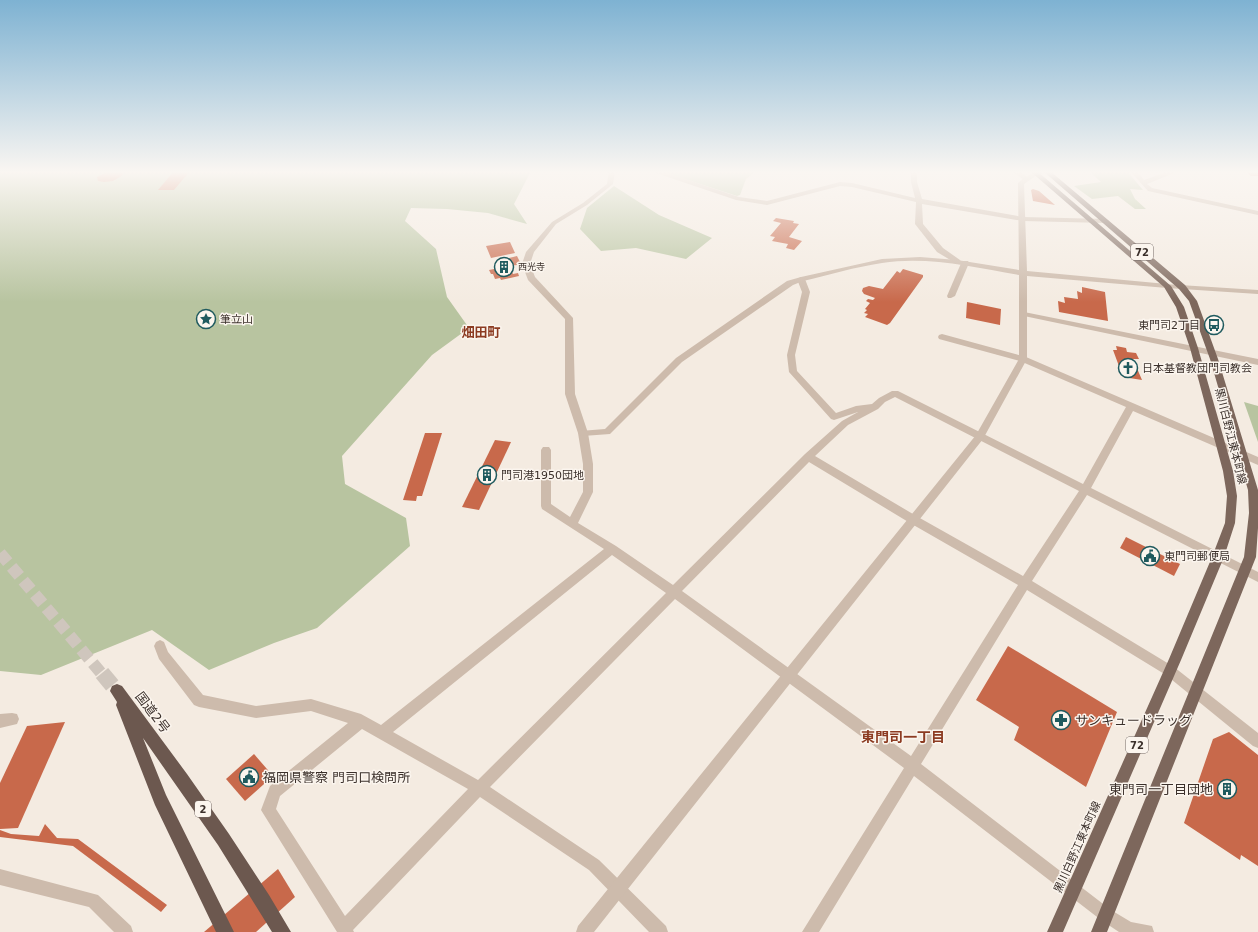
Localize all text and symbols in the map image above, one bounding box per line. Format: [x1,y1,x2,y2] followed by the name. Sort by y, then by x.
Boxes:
[1131,244,1153,260] road number: 72
[493,256,515,278] building icon: 西光寺
[518,262,545,272] place label: 西光寺
[195,308,217,330] place icon: 筆立山
[220,313,253,326] place label: 筆立山
[1203,314,1225,336] bus stop icon: 東門司2丁目
[1138,319,1200,332] place label: 東門司2丁目
[461,325,501,340] district label: 畑田町
[1117,357,1139,379] church icon: 日本基督教団門司教会
[1142,362,1252,375] place label: 日本基督教団門司教会
[1212,387,1249,486] street label: 黒川白野江東本町線
[476,464,498,486] building icon: 門司港1950団地
[501,469,584,482] place label: 門司港1950団地
[1139,545,1161,567] public building icon: 東門司郵便局
[1164,550,1230,563] place label: 東門司郵便局
[132,689,173,736] street label: 国道2号
[1050,709,1072,731] pharmacy icon: サンキュードラッグ
[1075,713,1192,728] place label: サンキュードラッグ
[861,729,945,745] district label: 東門司一丁目
[1126,737,1148,753] road number: 72
[238,766,260,788] public building icon: 福岡県警察 門司口検問所
[263,770,410,785] place label: 福岡県警察 門司口検問所
[1216,778,1238,800] building icon: 東門司一丁目団地
[1109,782,1213,797] place label: 東門司一丁目団地
[1051,799,1104,895] street label: 黒川白野江東本町線
[195,801,211,817] road number: 2

